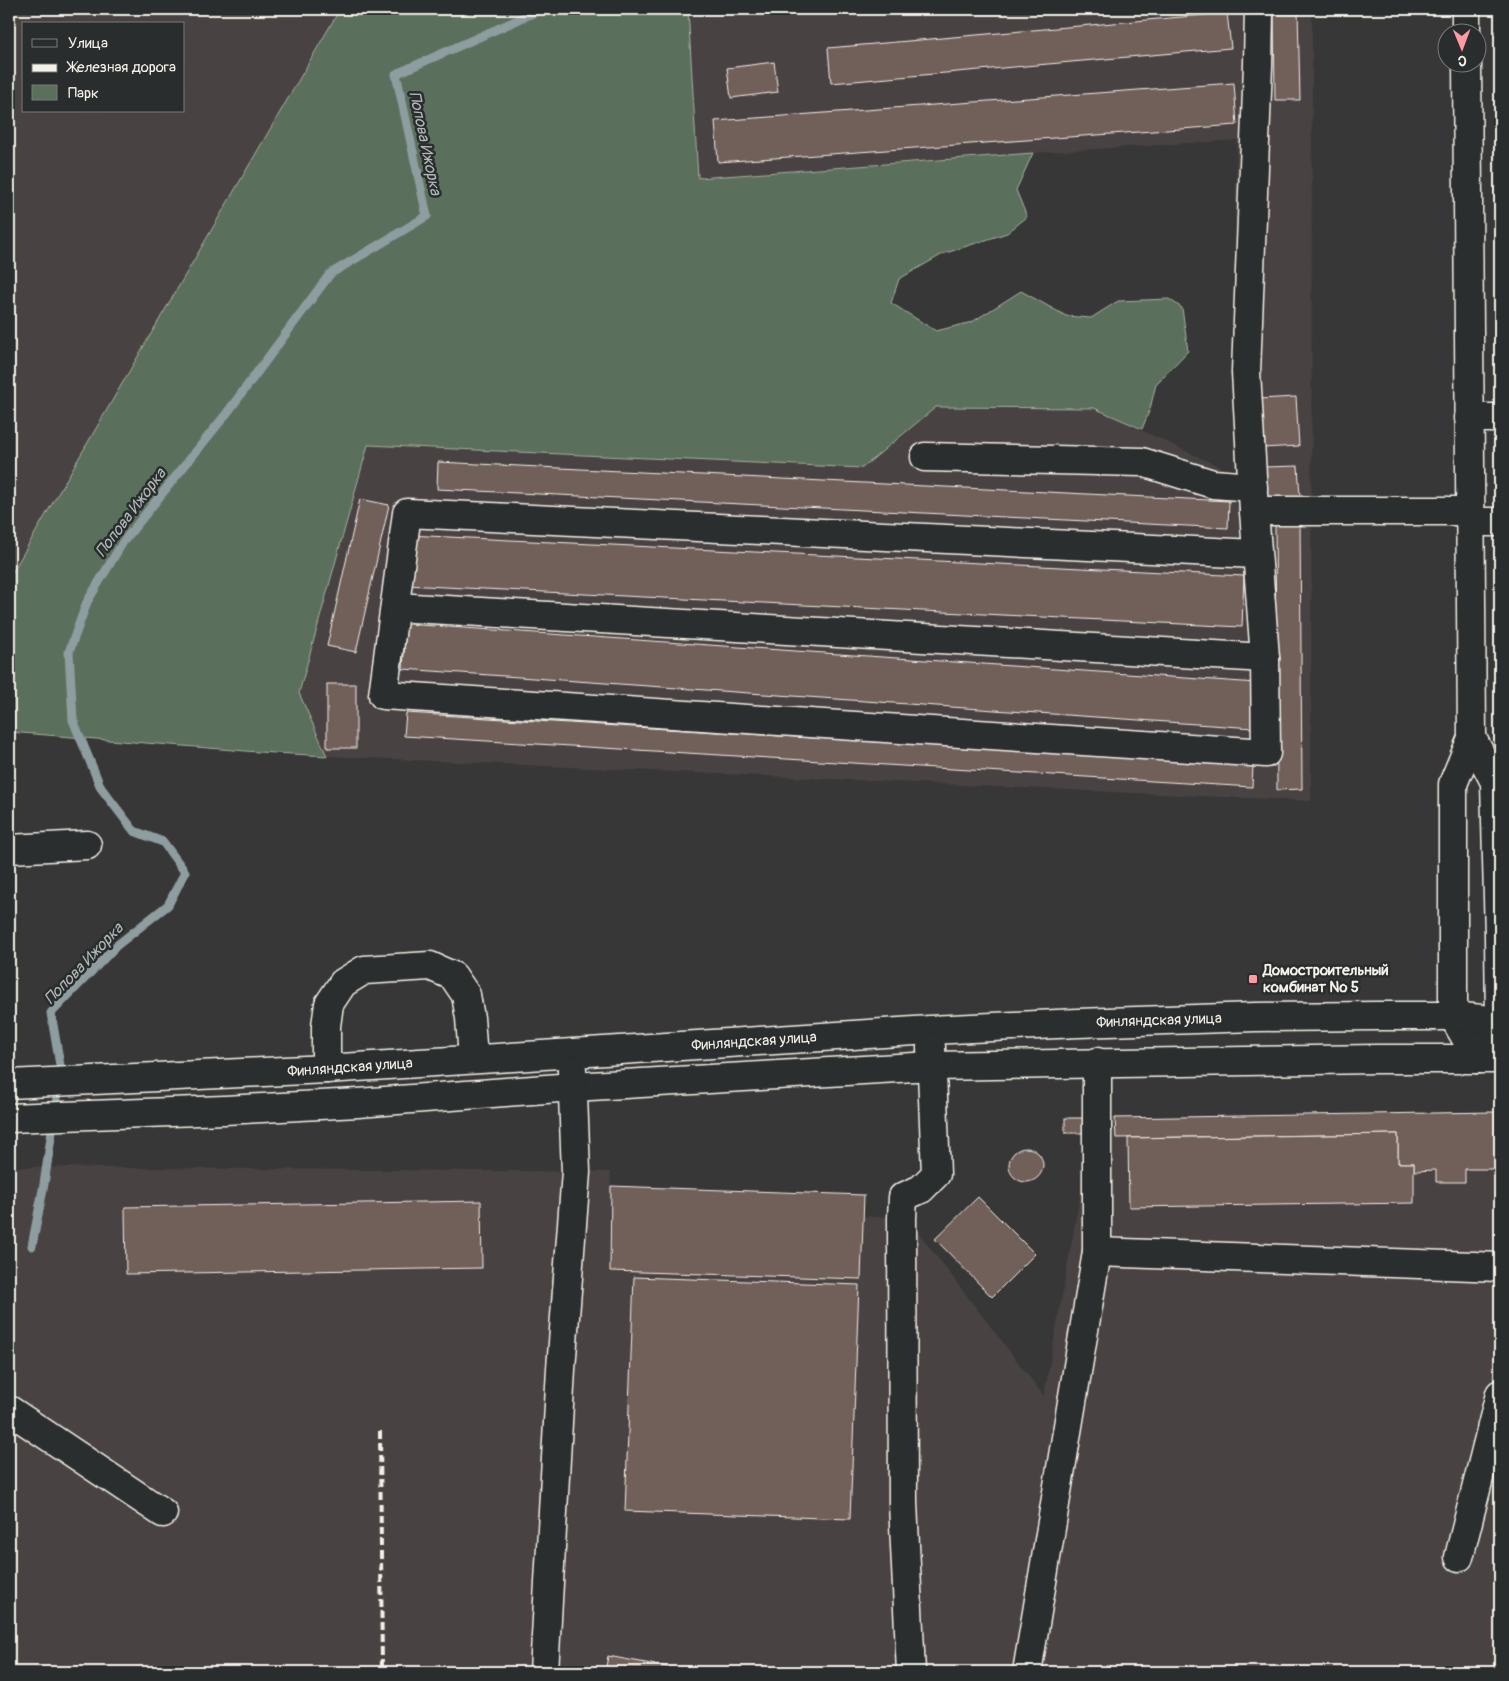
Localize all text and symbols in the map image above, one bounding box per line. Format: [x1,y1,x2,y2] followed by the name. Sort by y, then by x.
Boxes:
[22,22,185,112] legend
[1436,22,1486,72] north arrow
[68,34,108,53] text: Улица
[1457,52,1467,69] text: С
[66,58,176,77] text: Железная дорога
[68,84,99,103] text: Парк
[404,90,446,198] water label: Попова Ижорка
[91,463,171,561] water label: Попова Ижорка
[40,918,129,1009] water label: Попова Ижорка
[1262,961,1389,997] place label: Домостроительный комбинат № 5
[1247,973,1259,985] marker: Домостроительный комбинат № 5
[1096,1009,1222,1032] street label: Финляндская улица
[691,1028,817,1055] street label: Финляндская улица
[287,1054,413,1081] street label: Финляндская улица

